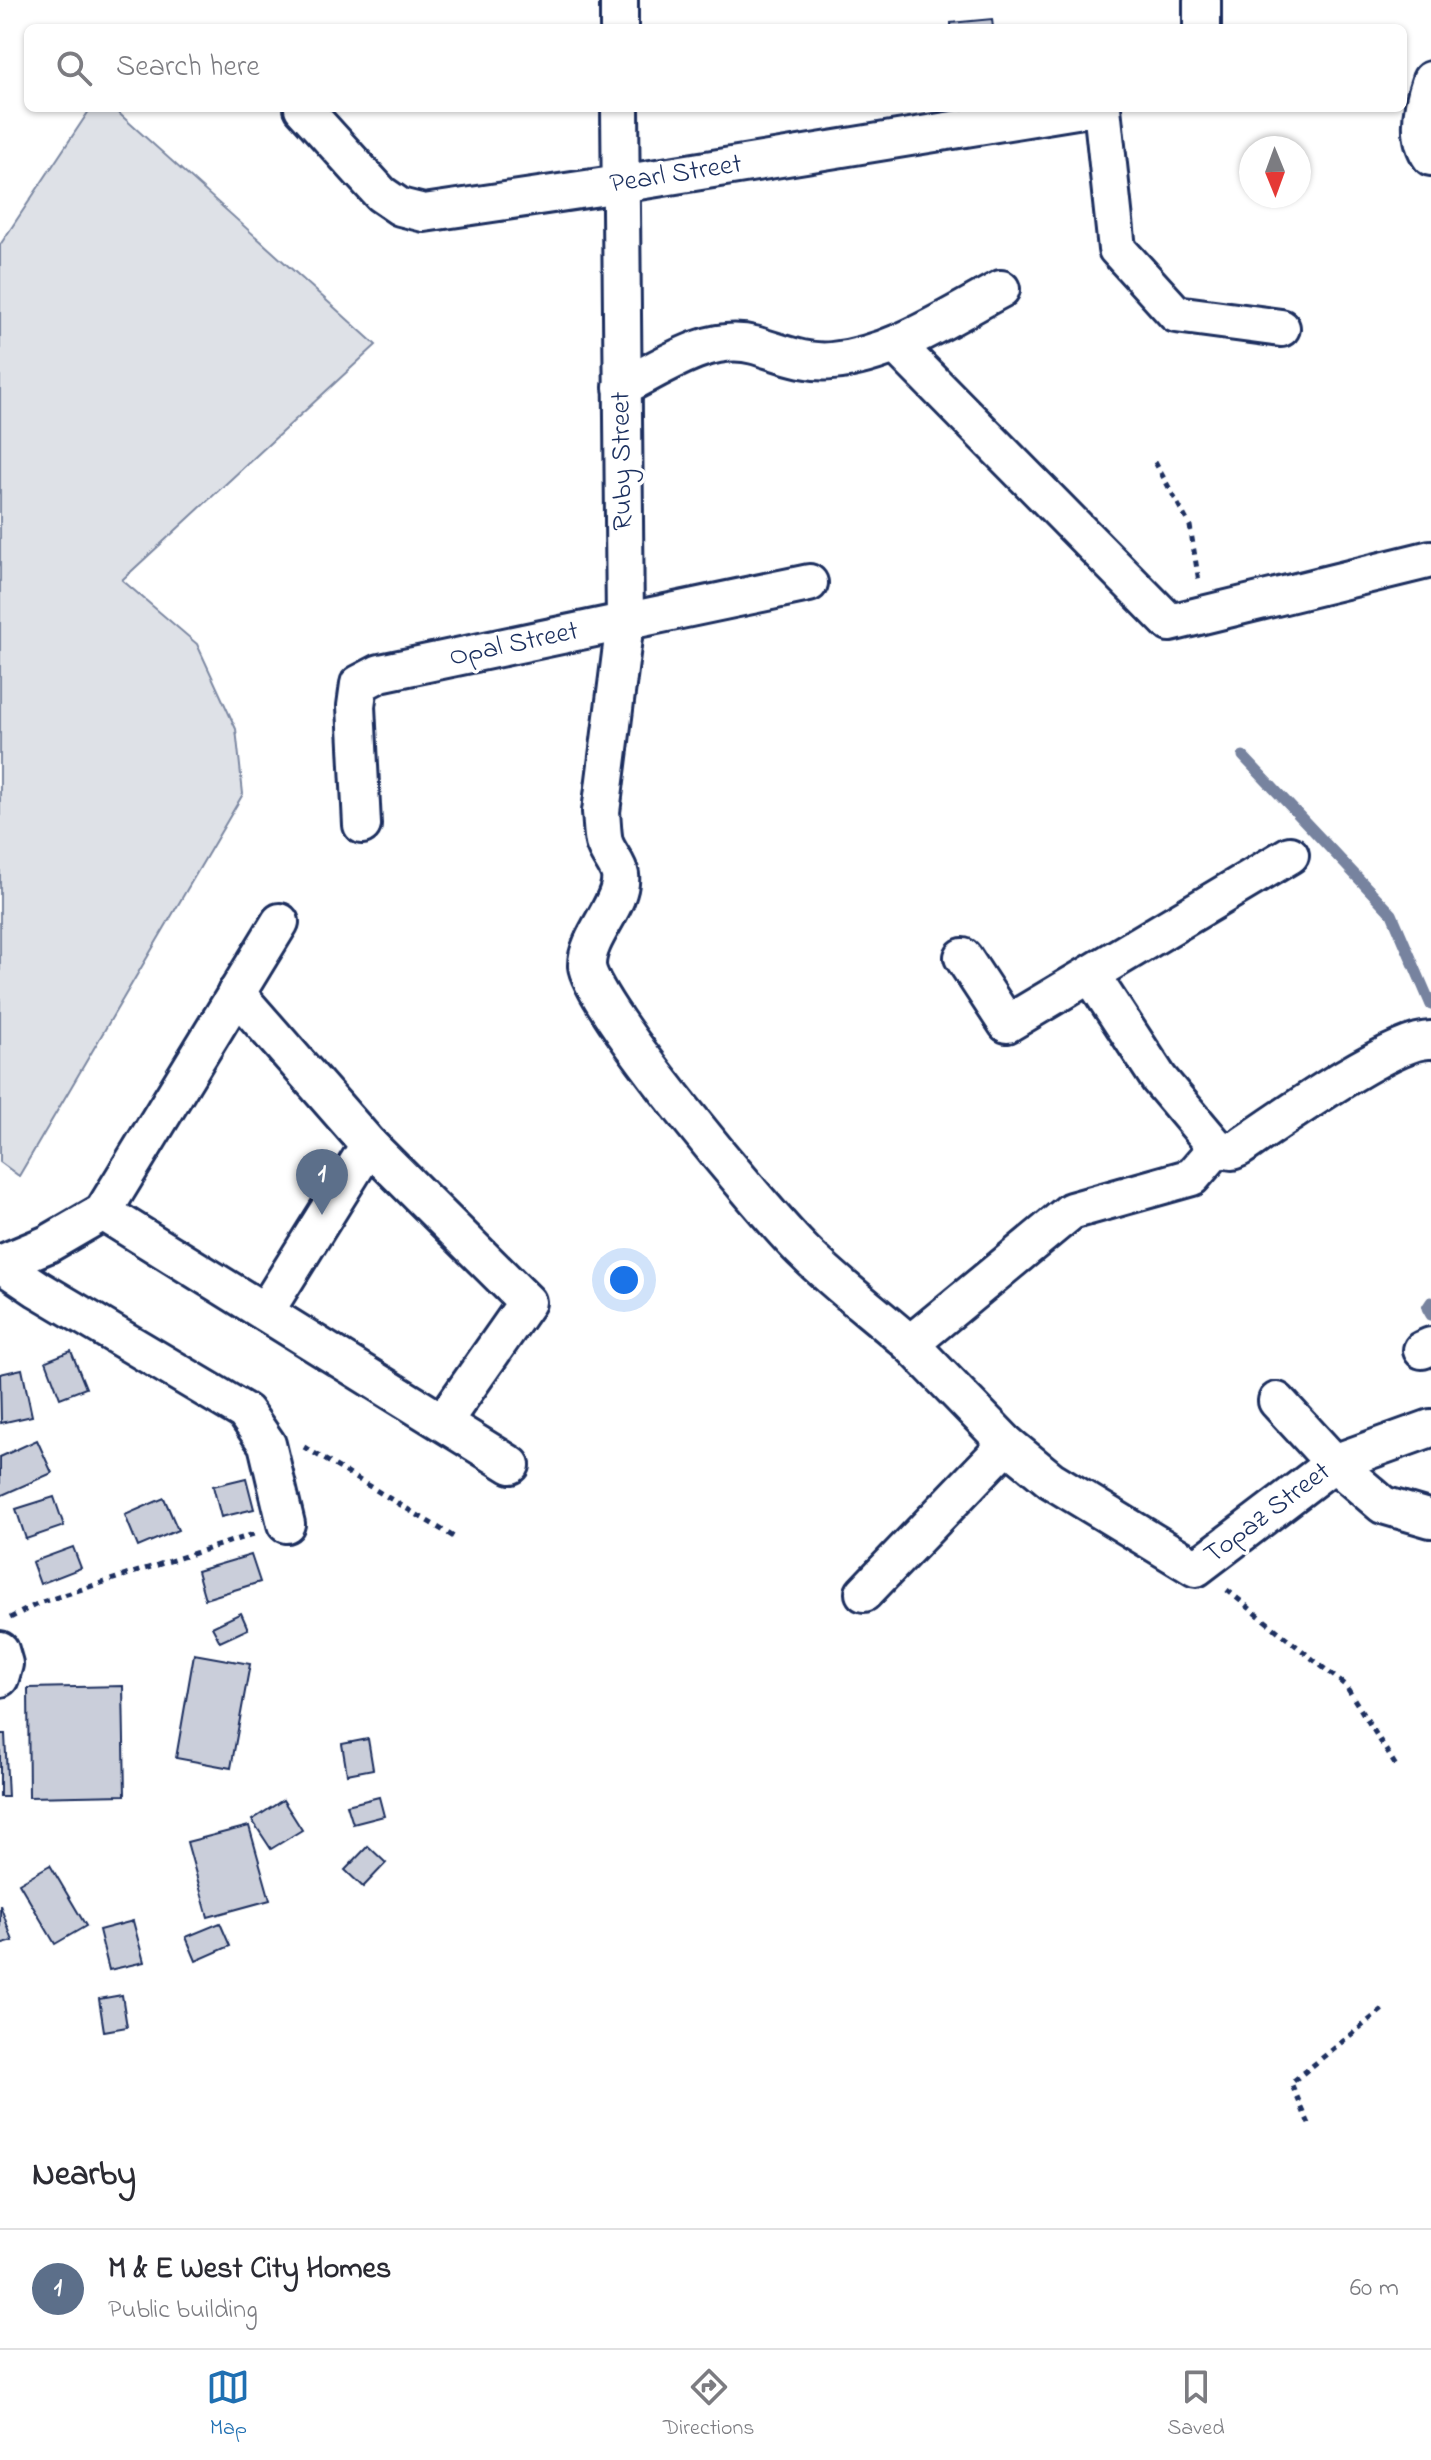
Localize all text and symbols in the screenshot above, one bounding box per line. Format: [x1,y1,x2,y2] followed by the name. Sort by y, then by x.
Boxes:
[24,24,1407,112] search box
[52,46,96,90] icon: search
[116,46,260,90] text: Search here
[1239,136,1311,208] north arrow
[607,144,745,206] street label: Pearl Street
[601,391,645,531] street label: Ruby Street
[446,611,582,679] street label: Opal Street
[296,1149,348,1215] pin: 1
[604,1260,644,1300] your location
[1196,1453,1340,1575] street label: Topaz Street
[32,2151,136,2201] text: Nearby
[108,2248,391,2292] text: M & E West City Homes
[54,2270,62,2308] text: 1
[1350,2270,1399,2308] text: 60 m
[108,2292,258,2330] text: Public building
[206,2365,250,2445] tab: Map
[663,2365,754,2445] tab: Directions
[1167,2365,1225,2445] tab: Saved

